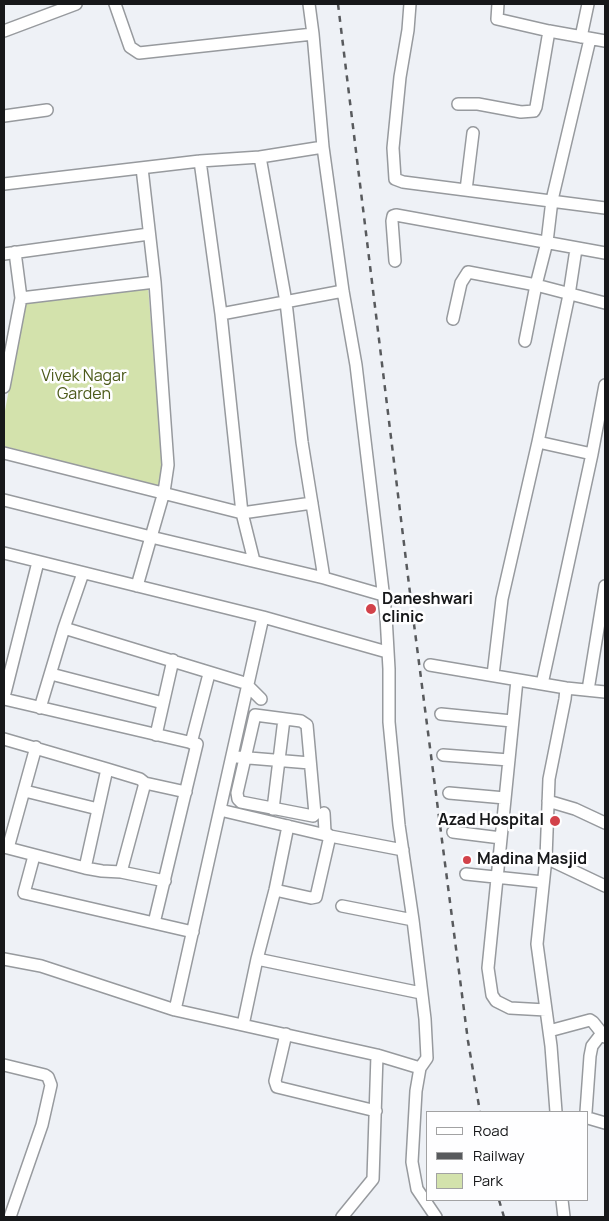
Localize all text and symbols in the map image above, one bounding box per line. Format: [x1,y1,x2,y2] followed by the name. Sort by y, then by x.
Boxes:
[41,367,127,405] park label: Vivek Nagar Garden
[382,590,473,628] place label: Daneshwari clinic
[364,602,378,616] marker: Daneshwari clinic
[438,811,544,831] place label: Azad Hospital
[548,814,562,828] marker: Azad Hospital
[477,850,587,870] place label: Madina Masjid
[461,854,473,866] marker: Madina Masjid
[426,1111,589,1201] legend
[473,1120,509,1141] text: Road
[473,1145,525,1166] text: Railway
[473,1170,503,1191] text: Park

